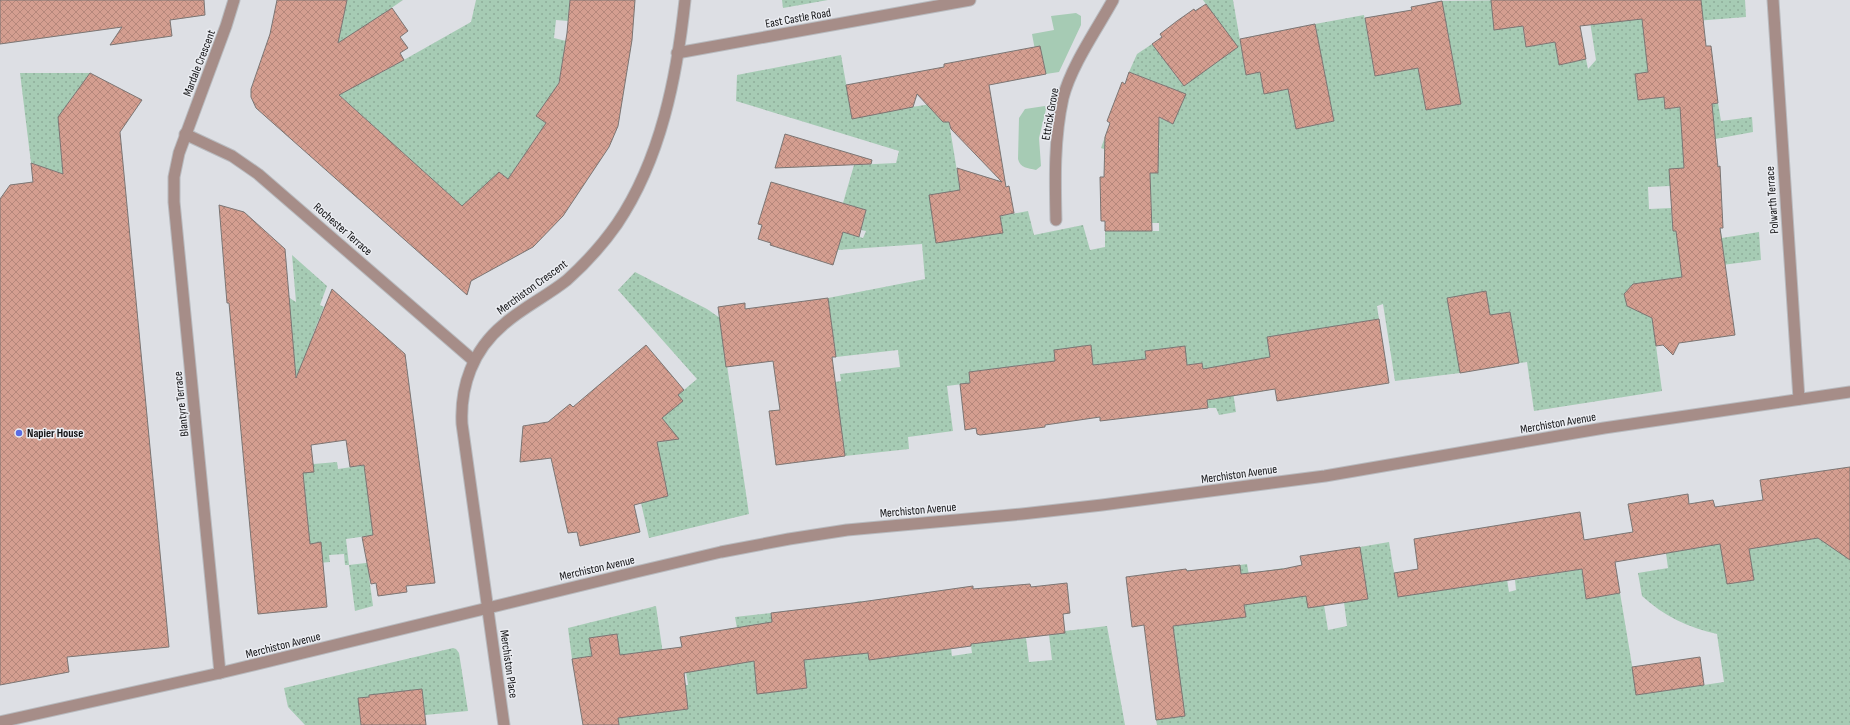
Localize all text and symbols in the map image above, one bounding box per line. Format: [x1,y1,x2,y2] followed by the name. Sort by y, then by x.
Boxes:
[764,5,832,32] street label: East Castle Road
[180,27,219,99] street label: Mardale Crescent
[1039,87,1062,141] street label: Ettrick Grove
[1763,166,1782,234] street label: Polwarth Terrace
[310,200,375,259] street label: Rochester Terrace
[494,256,571,318] street label: Merchiston Crescent
[171,370,192,437] street label: Blantyre Terrace
[1519,409,1597,438] street label: Merchiston Avenue
[27,426,83,441] place label: Napier House
[14,428,24,438] marker: Napier House
[1200,462,1278,487] street label: Merchiston Avenue
[879,500,957,521] street label: Merchiston Avenue
[558,553,636,584] street label: Merchiston Avenue
[244,629,322,662] street label: Merchiston Avenue
[496,629,521,699] street label: Merchiston Place

